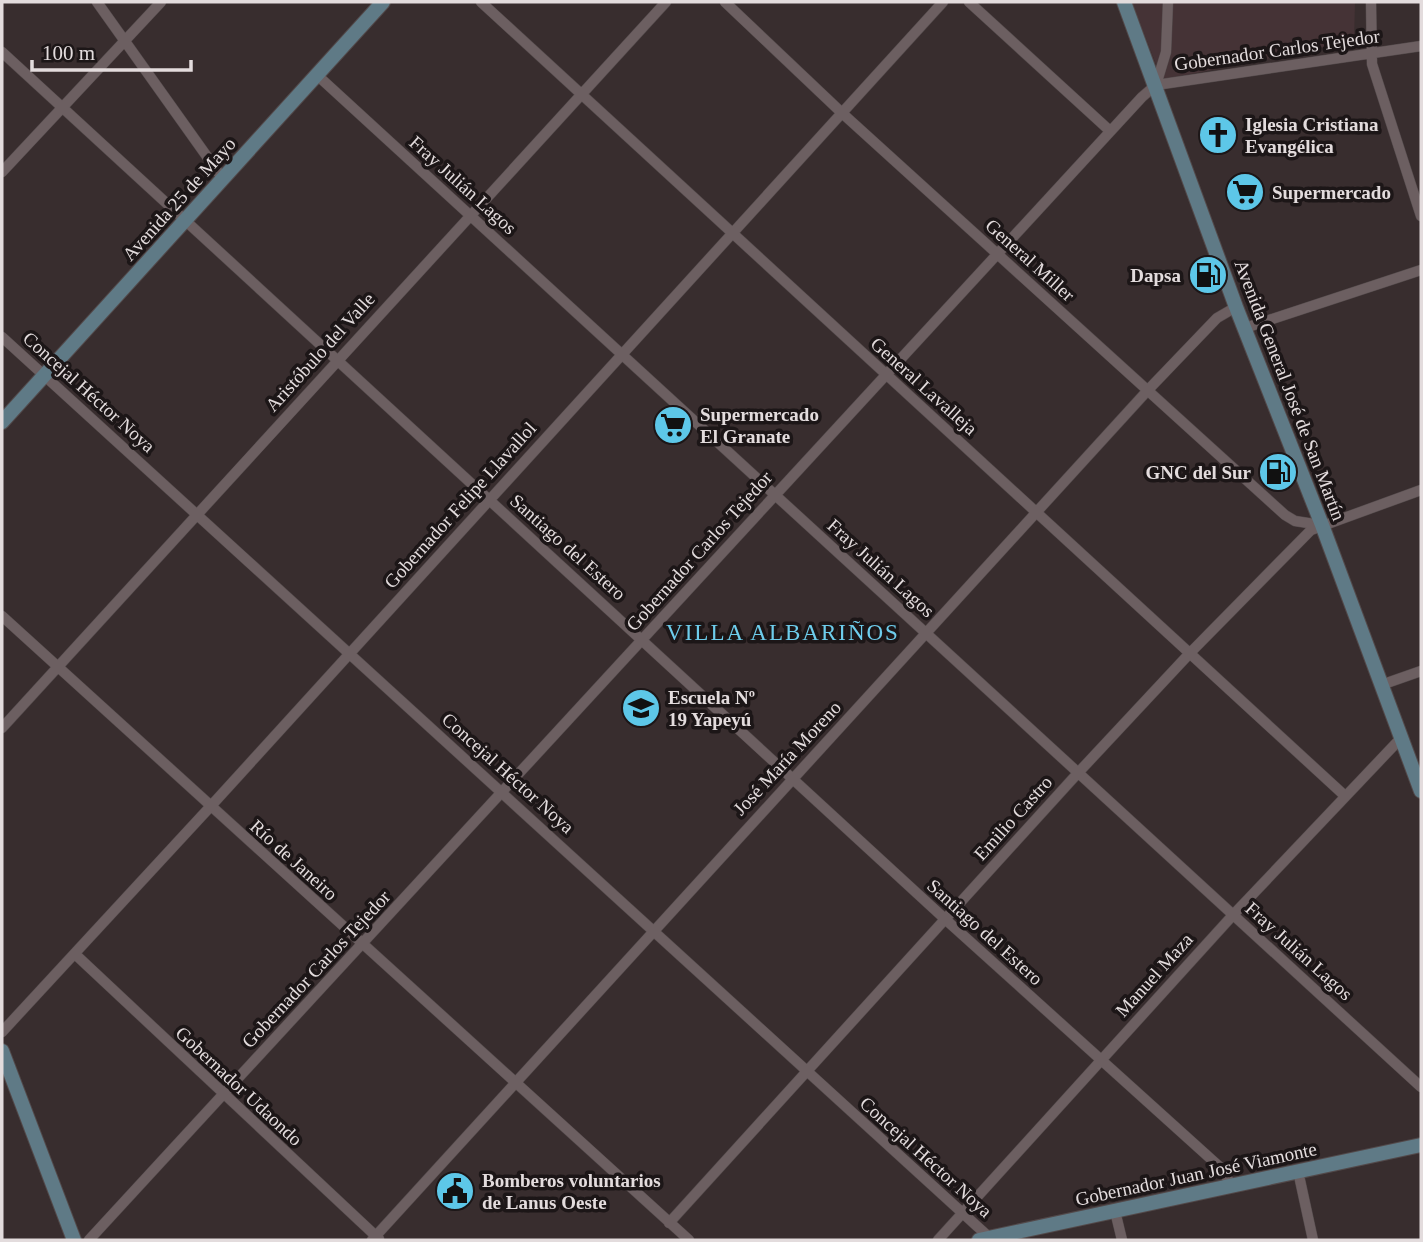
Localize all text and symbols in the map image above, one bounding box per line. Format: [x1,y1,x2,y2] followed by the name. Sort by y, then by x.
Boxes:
[1173,25,1382,75] street label: Gobernador Carlos Tejedor
[32,28,191,72] scale bar
[42,41,95,65] text: 100 m
[1197,114,1239,156] church icon: Iglesia Cristiana Evangélica
[1245,114,1379,157] place label: Iglesia Cristiana Evangélica
[405,132,521,238] street label: Fray Julián Lagos
[118,133,240,265] street label: Avenida 25 de Mayo
[1224,171,1266,213] supermarket icon: Supermercado
[1272,182,1391,203] place label: Supermercado
[981,215,1079,306] street label: General Miller
[1187,254,1229,296] fuel station icon: Dapsa
[1230,257,1350,524] street label: Avenida General José de San Martín
[1130,265,1181,286] place label: Dapsa
[261,288,379,416] street label: Aristóbulo del Valle
[19,327,160,457] street label: Concejal Héctor Noya
[867,333,982,440] street label: General Lavalleja
[652,404,694,446] supermarket icon: Supermercado El Granate
[700,404,819,447] place label: Supermercado El Granate
[380,418,540,592] street label: Gobernador Felipe Llavallol
[1257,451,1299,493] fuel station icon: GNC del Sur
[1145,462,1252,483] place label: GNC del Sur
[622,466,777,635] street label: Gobernador Carlos Tejedor
[506,490,630,604] street label: Santiago del Estero
[823,515,939,621] street label: Fray Julián Lagos
[666,620,900,645] district label: VILLA ALBARIÑOS
[620,687,662,729] school or university icon: Escuela Nº 19 Yapeyú
[668,687,755,730] place label: Escuela Nº 19 Yapeyú
[729,697,845,819] street label: José María Moreno
[438,708,579,838] street label: Concejal Héctor Noya
[970,772,1056,864] street label: Emilio Castro
[246,815,342,905] street label: Río de Janeiro
[923,875,1047,989] street label: Santiago del Estero
[238,886,395,1052] street label: Gobernador Carlos Tejedor
[1241,898,1357,1004] street label: Fray Julián Lagos
[1111,929,1197,1021] street label: Manuel Maza
[171,1022,307,1150] street label: Gobernador Udaondo
[856,1092,997,1222] street label: Concejal Héctor Noya
[1074,1138,1318,1210] street label: Gobernador Juan José Viamonte
[434,1170,476,1212] public building icon: Bomberos voluntarios de Lanus Oeste
[482,1170,661,1213] place label: Bomberos voluntarios de Lanus Oeste

